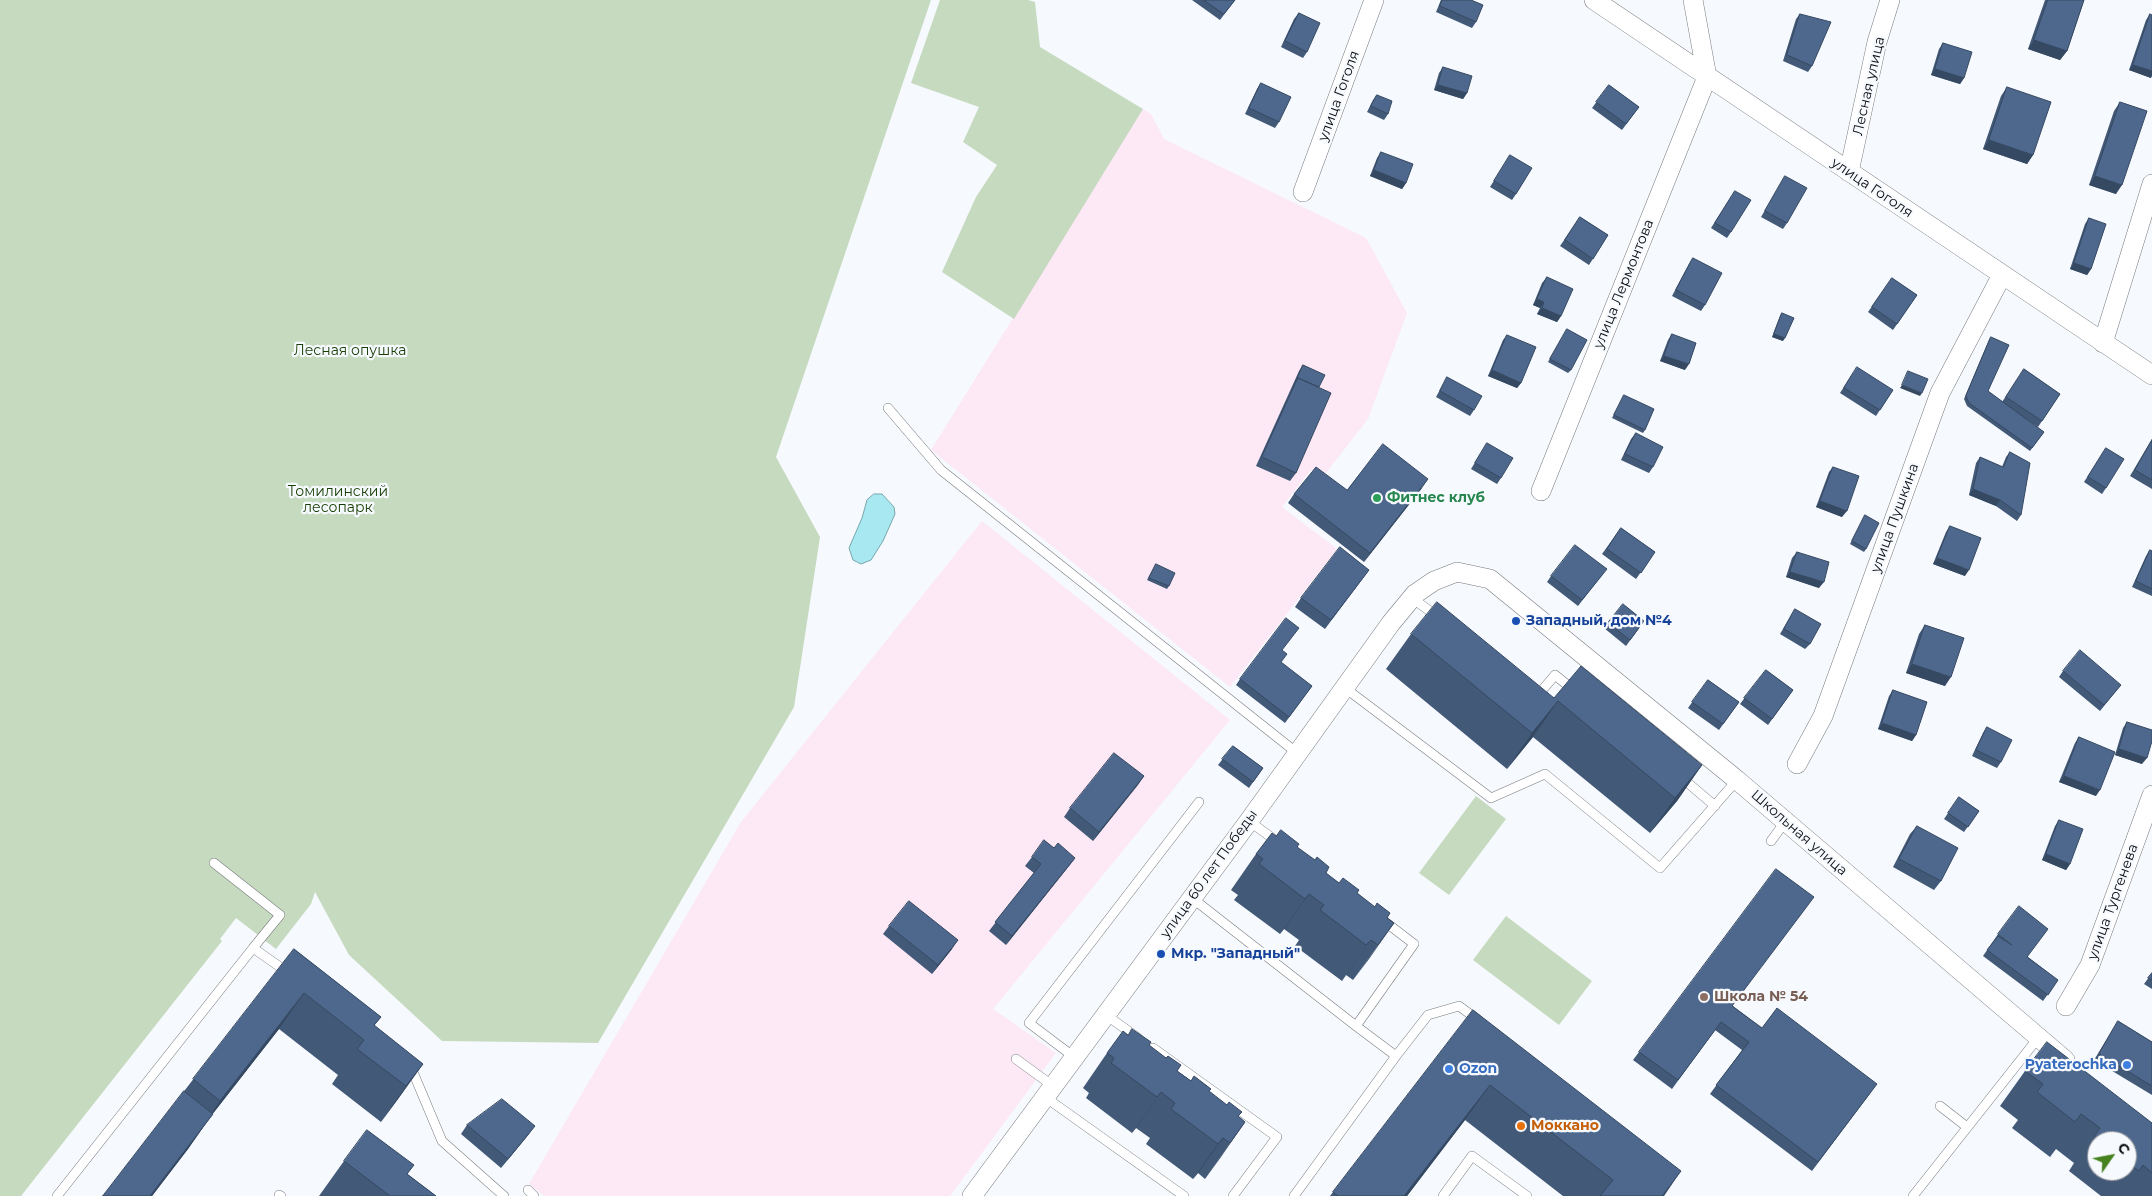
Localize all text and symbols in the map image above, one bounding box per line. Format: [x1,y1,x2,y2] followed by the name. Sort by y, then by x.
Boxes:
[1849,35,1889,137] street label: Лесная улица
[1315,48,1363,144] street label: улица Гоголя
[1828,154,1916,222] street label: улица Гоголя
[1590,217,1658,351] street label: улица Лермонтова
[294,343,406,359] park label: Лесная опушка
[1867,461,1923,575] street label: улица Пушкина
[288,484,388,516] park label: Томилинский лесопарк
[1387,490,1485,506] place label: Фитнес клуб
[1371,492,1383,504] marker: Фитнес клуб
[1526,613,1672,629] place label: Западный, дом №4
[1510,615,1522,627] marker: Западный, дом №4
[1747,787,1851,879] street label: Школьная улица
[1157,807,1261,941] street label: улица 60 лет Победы
[2084,842,2142,962] street label: улица Тургенева
[1171,946,1300,962] place label: Мкр. "Западный"
[1155,948,1167,960] marker: Мкр. "Западный"
[1714,989,1808,1005] place label: Школа № 54
[1698,991,1710,1003] marker: Школа № 54
[2025,1057,2117,1073] place label: Pyaterochka
[2121,1059,2133,1071] marker: Pyaterochka
[1459,1061,1497,1077] place label: Ozon
[1443,1063,1455,1075] marker: Ozon
[1531,1118,1599,1134] place label: Моккано
[1515,1120,1527,1132] marker: Моккано
[2087,1131,2137,1181] north arrow
[2113,1139,2134,1158] text: С

